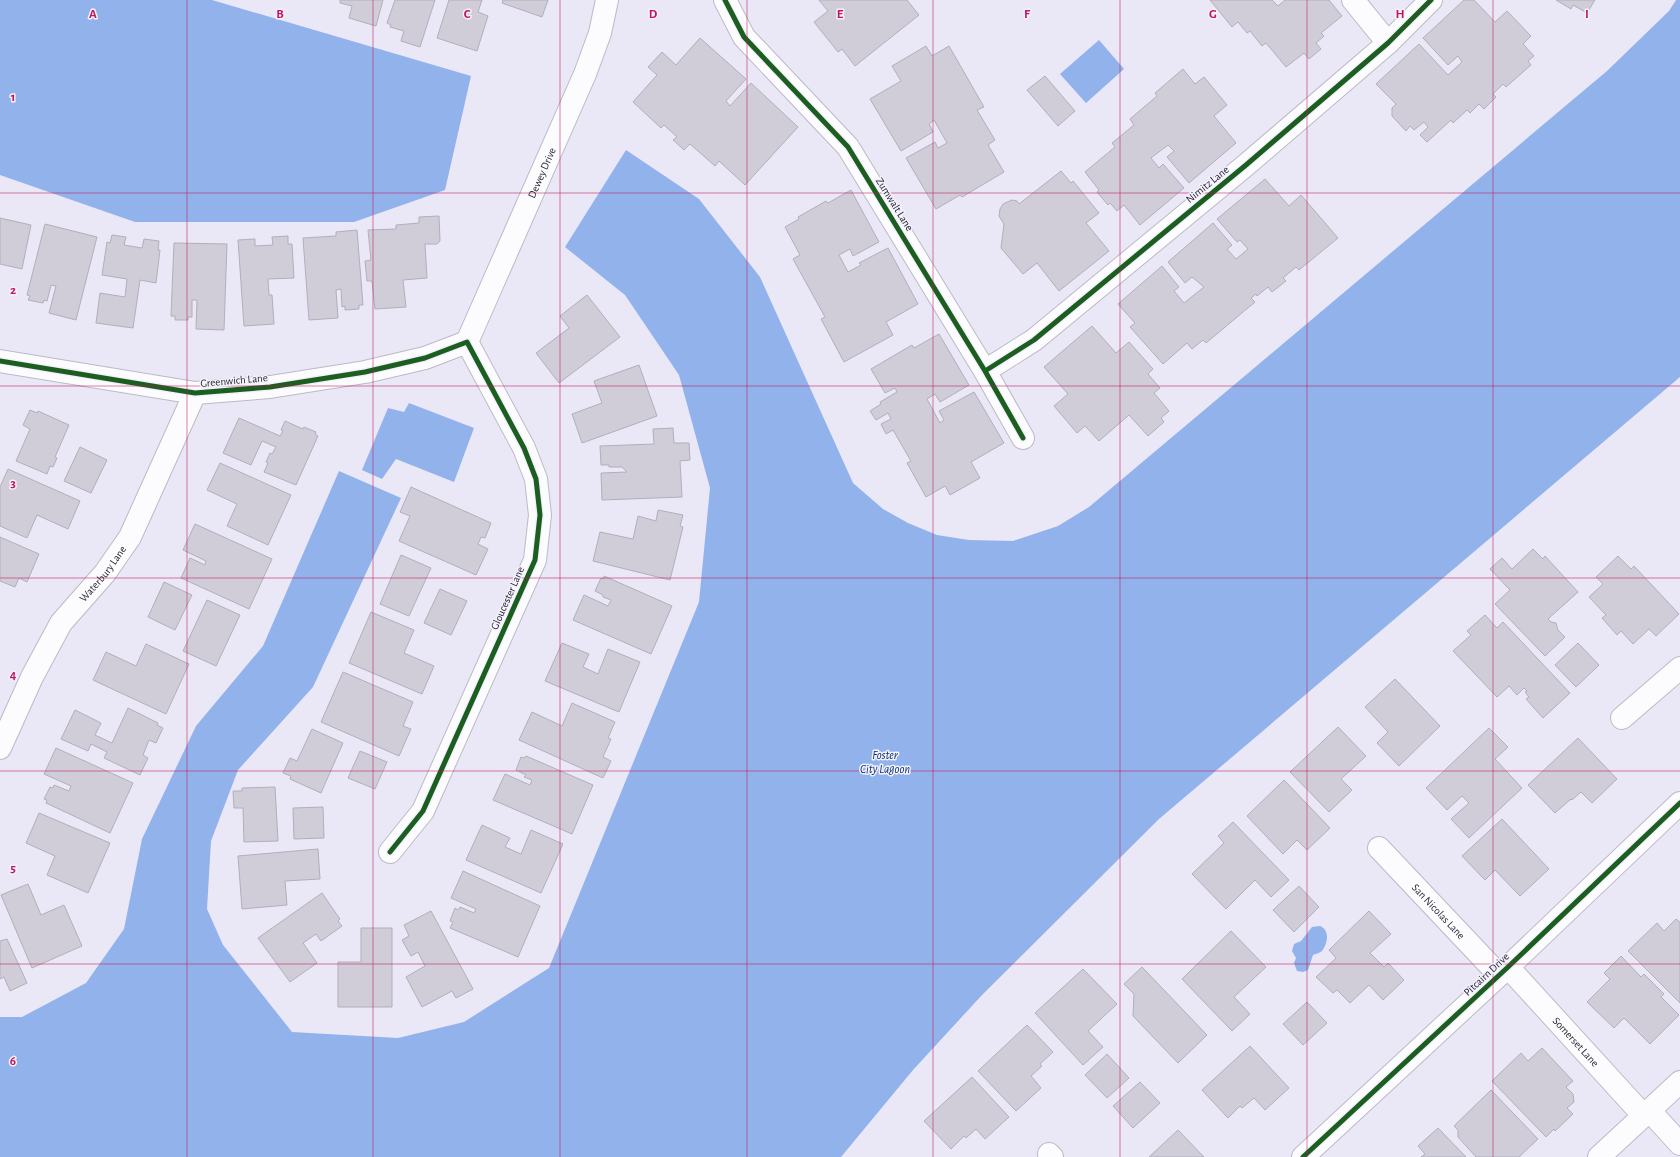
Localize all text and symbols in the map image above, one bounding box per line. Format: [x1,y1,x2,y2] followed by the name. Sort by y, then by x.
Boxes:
[89,8,97,21] text: A
[276,8,284,21] text: B
[464,8,471,21] text: C
[649,8,658,21] text: D
[837,8,844,21] text: E
[1024,8,1031,21] text: F
[1209,8,1217,21] text: G
[1395,8,1405,21] text: H
[1585,8,1589,21] text: I
[11,91,15,104] text: 1
[526,146,558,200] street label: Dewey Drive
[1184,164,1231,205] street label: Nimitz Lane
[874,176,915,233] street label: Zumwalt Lane
[10,284,16,297] text: 2
[200,372,268,389] street label: Greenwich Lane
[10,477,16,490] text: 3
[78,544,128,604] street label: Waterbury Lane
[489,565,526,631] street label: Gloucester Lane
[10,669,17,682] text: 4
[860,749,910,775] water label: Foster City Lagoon
[10,862,16,875] text: 5
[1410,882,1467,941] street label: San Nicolas Lane
[1462,951,1511,998] street label: Pitcairn Drive
[1551,1015,1601,1069] street label: Somerset Lane
[10,1055,16,1068] text: 6

